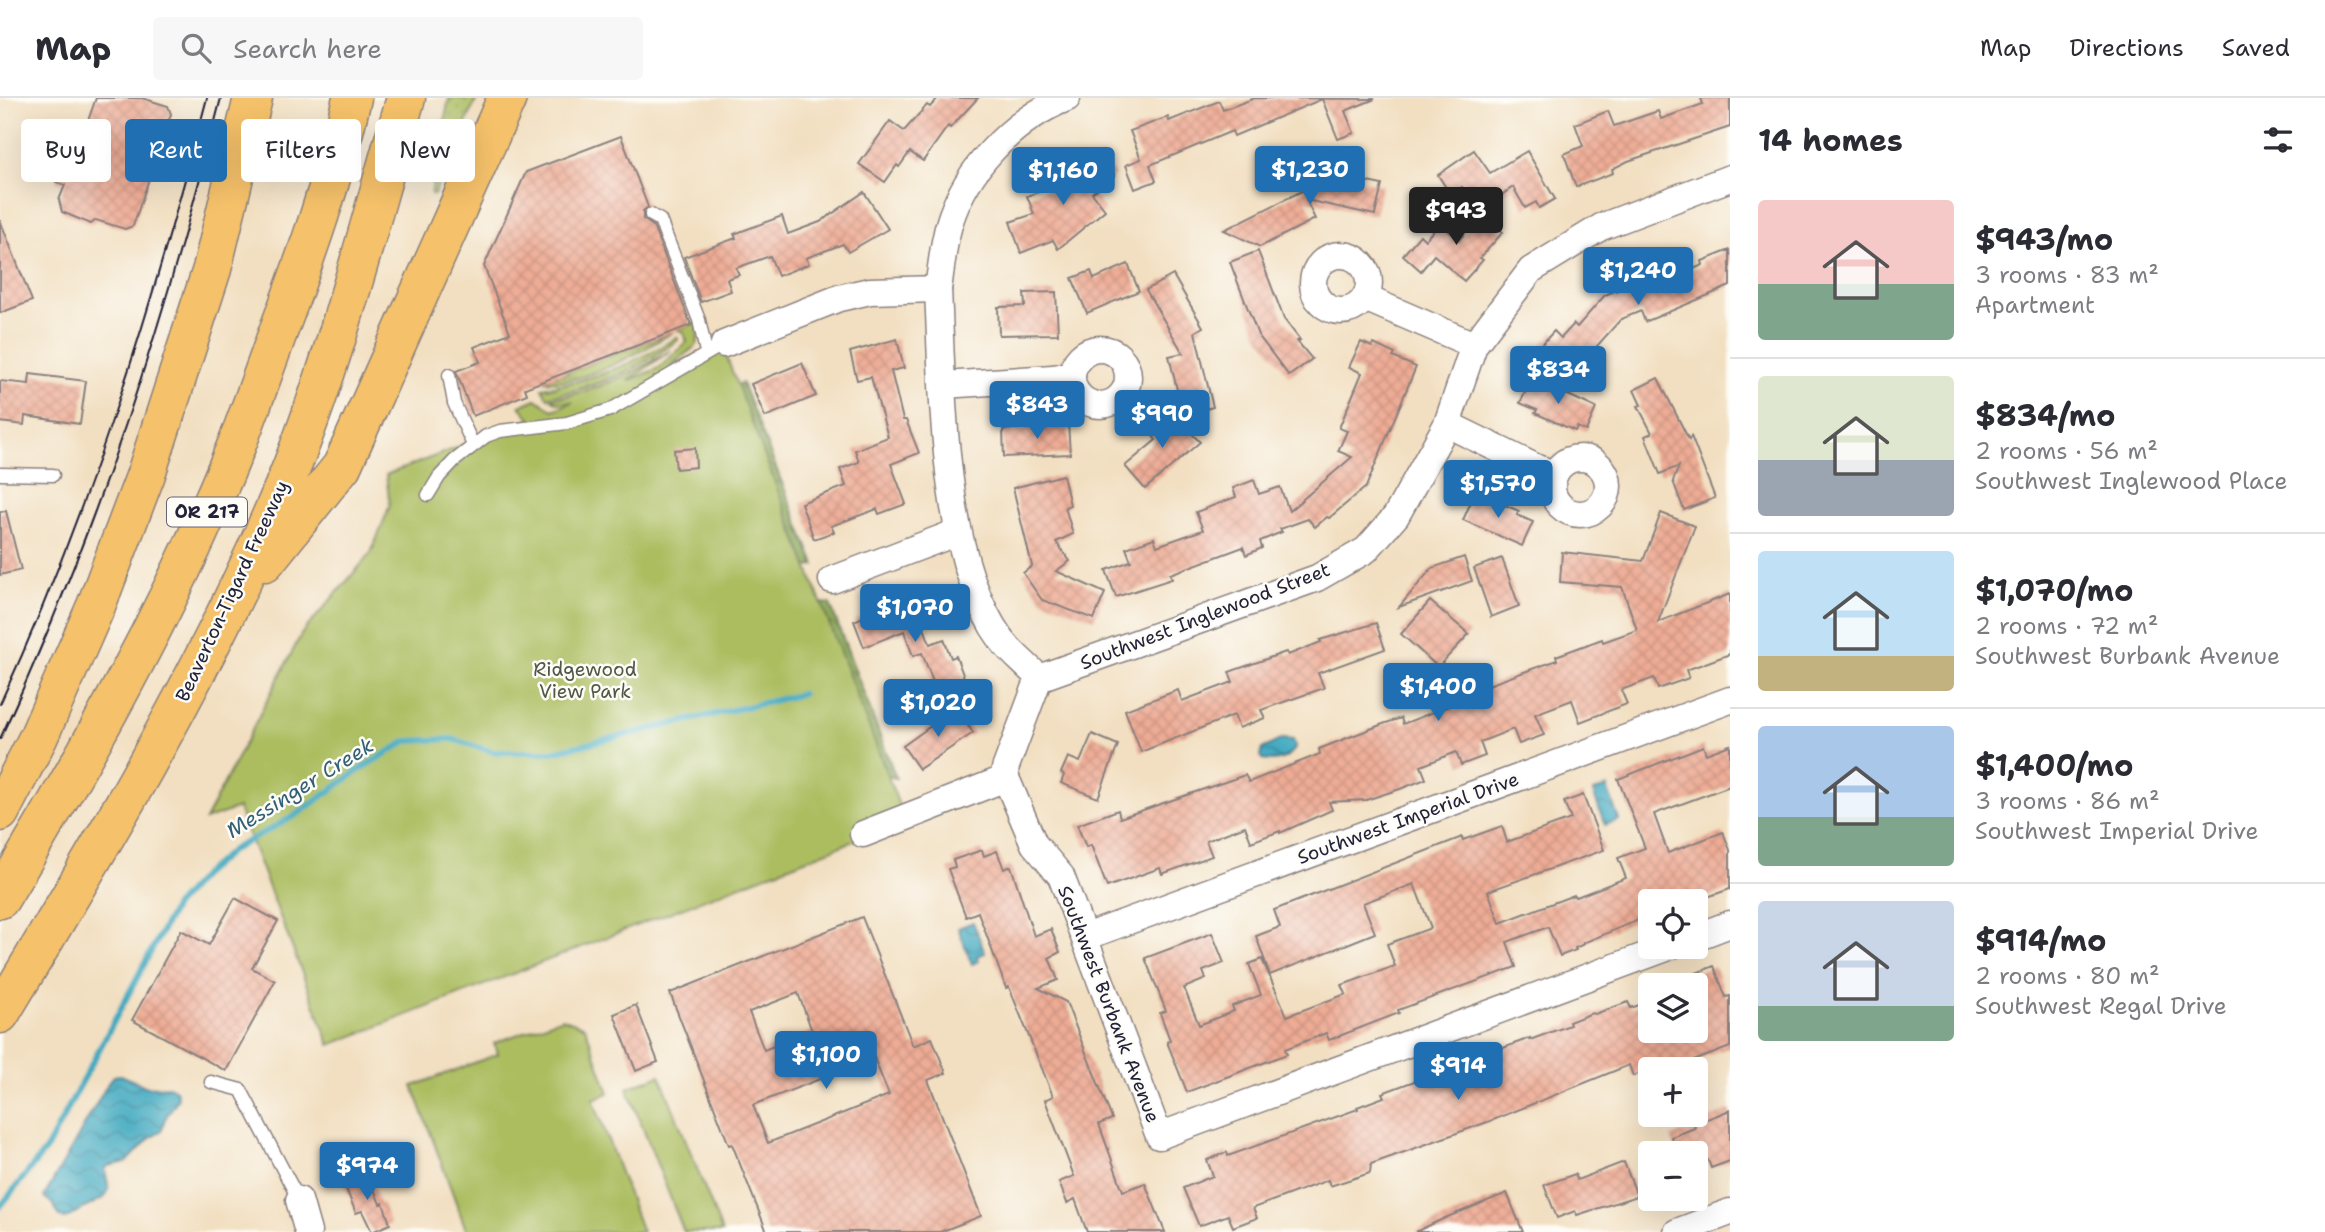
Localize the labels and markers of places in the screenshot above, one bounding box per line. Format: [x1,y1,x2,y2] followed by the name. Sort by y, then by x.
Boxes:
[1253,146,1367,206] pin: $1,230
[1006,148,1120,207] pin: $1,160
[1415,188,1497,247] pin: $943
[1581,248,1695,307] pin: $1,240
[1517,346,1599,406] pin: $834
[996,382,1078,441] pin: $843
[1121,390,1203,450] pin: $990
[1441,460,1555,520] pin: $1,570
[858,584,972,644] pin: $1,070
[1381,664,1495,723] pin: $1,400
[881,680,995,739] pin: $1,020
[769,1032,883,1091] pin: $1,100
[1417,1042,1499,1102] pin: $914
[326,1142,408,1202] pin: $974

